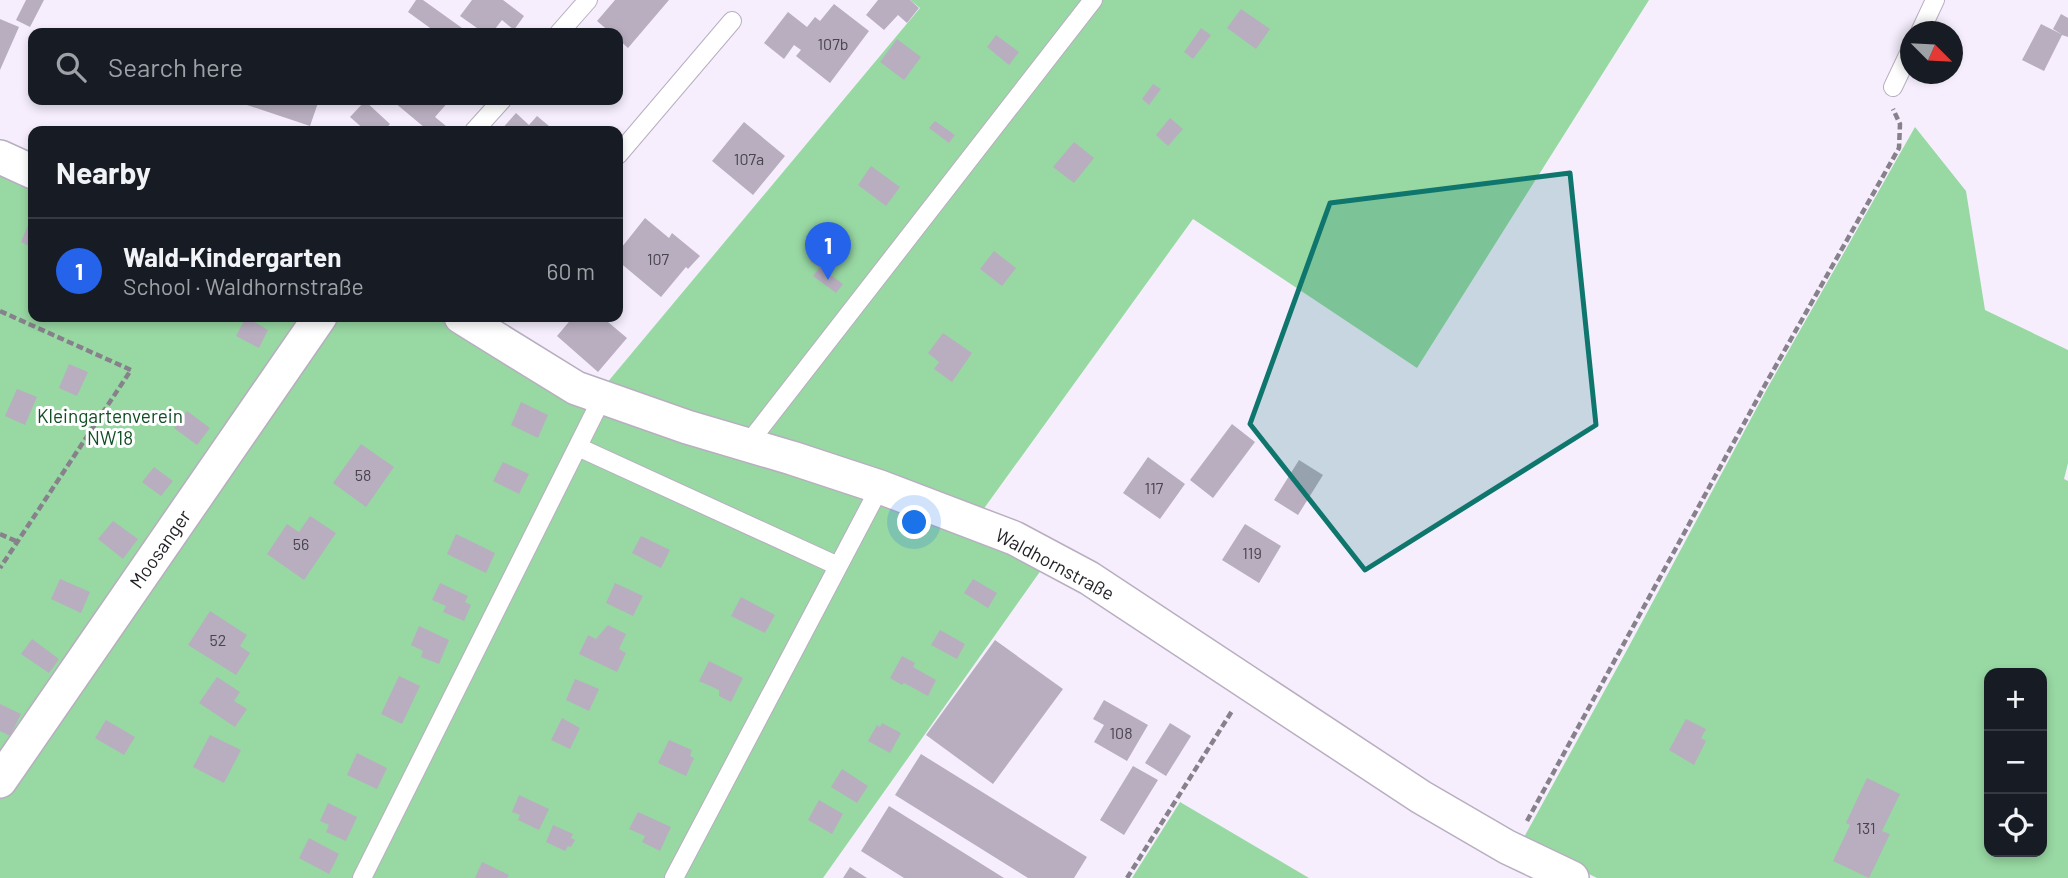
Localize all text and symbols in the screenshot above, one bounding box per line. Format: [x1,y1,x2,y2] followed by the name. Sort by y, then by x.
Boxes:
[1900,21,1963,84] north arrow
[28,28,623,105] search box
[818,34,848,53] house number: 107b
[52,48,90,86] icon: search
[108,51,243,82] text: Search here
[734,149,764,168] house number: 107a
[56,154,151,190] text: Nearby
[805,222,851,280] pin: 1
[123,241,341,272] text: Wald-Kindergarten
[647,249,670,268] house number: 107
[75,257,83,285] text: 1
[547,257,595,285] text: 60 m
[123,272,364,300] text: School · Waldhornstraße
[37,404,183,449] park label: Kleingartenverein NW18
[355,465,371,484] house number: 58
[1145,478,1164,497] house number: 117
[124,505,195,592] street label: Moosanger
[897,505,931,539] your location
[992,523,1119,605] street label: Waldhornstraße
[293,534,309,553] house number: 56
[1242,543,1262,562] house number: 119
[210,630,226,649] house number: 52
[1984,668,2047,857] map controls
[1984,668,2047,731] button: +
[1110,723,1132,742] house number: 108
[1984,731,2047,794] button: −
[1984,794,2047,857] button: locate
[1856,818,1876,837] house number: 131

